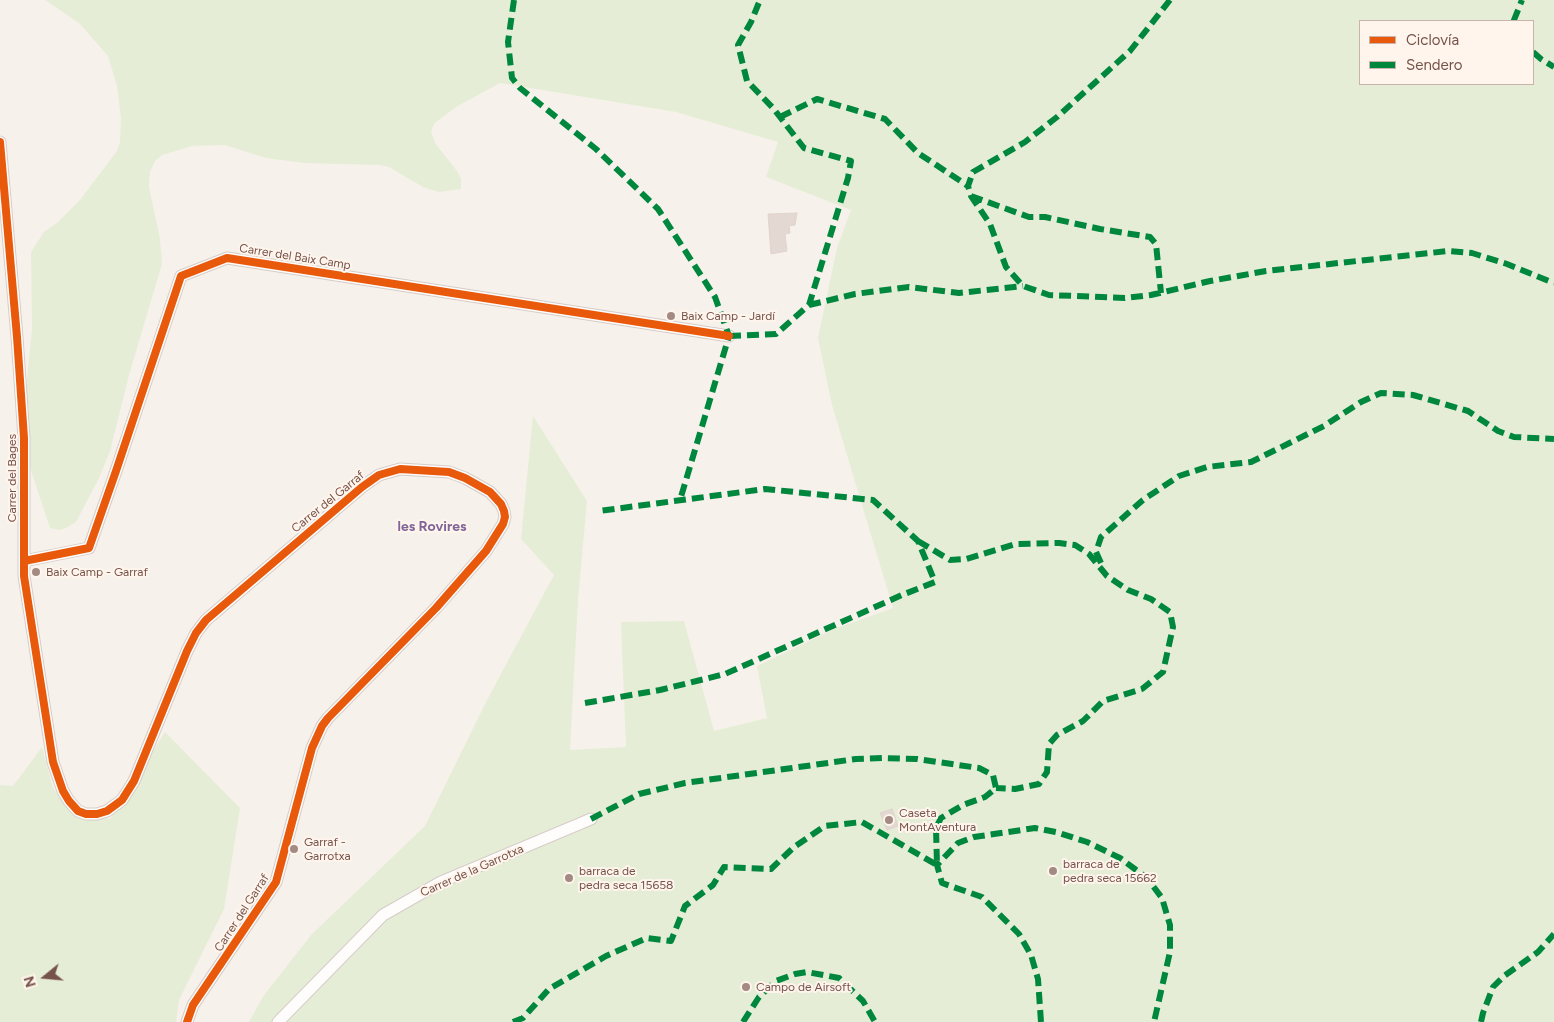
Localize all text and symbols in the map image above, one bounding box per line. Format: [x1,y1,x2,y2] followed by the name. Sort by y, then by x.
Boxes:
[1359,20,1534,85] legend
[1406,31,1459,49] text: Ciclovía
[1406,56,1463,74] text: Sendero
[238,241,352,273] street label: Carrer del Baix Camp
[681,309,775,323] place label: Baix Camp - Jardí
[665,310,677,322] marker: Baix Camp - Jardí
[5,434,19,522] street label: Carrer del Bages
[289,468,367,536] street label: Carrer del Garraf
[398,519,466,535] district label: les Rovires
[46,565,148,579] place label: Baix Camp - Garraf
[30,566,42,578] marker: Baix Camp - Garraf
[899,806,976,834] place label: Caseta MontAventura
[883,814,895,826] marker: Caseta MontAventura
[304,835,351,863] place label: Garraf - Garrotxa
[418,842,526,900] street label: Carrer de la Garrotxa
[288,843,300,855] marker: Garraf - Garrotxa
[1063,857,1157,885] place label: barraca de pedra seca 15662
[579,864,673,892] place label: barraca de pedra seca 15658
[1047,865,1059,877] marker: barraca de pedra seca 15662
[212,872,272,954] street label: Carrer del Garraf
[563,872,575,884] marker: barraca de pedra seca 15658
[20,952,70,1002] north arrow
[20,974,40,989] text: N
[756,980,851,994] place label: Campo de Airsoft
[740,981,752,993] marker: Campo de Airsoft

